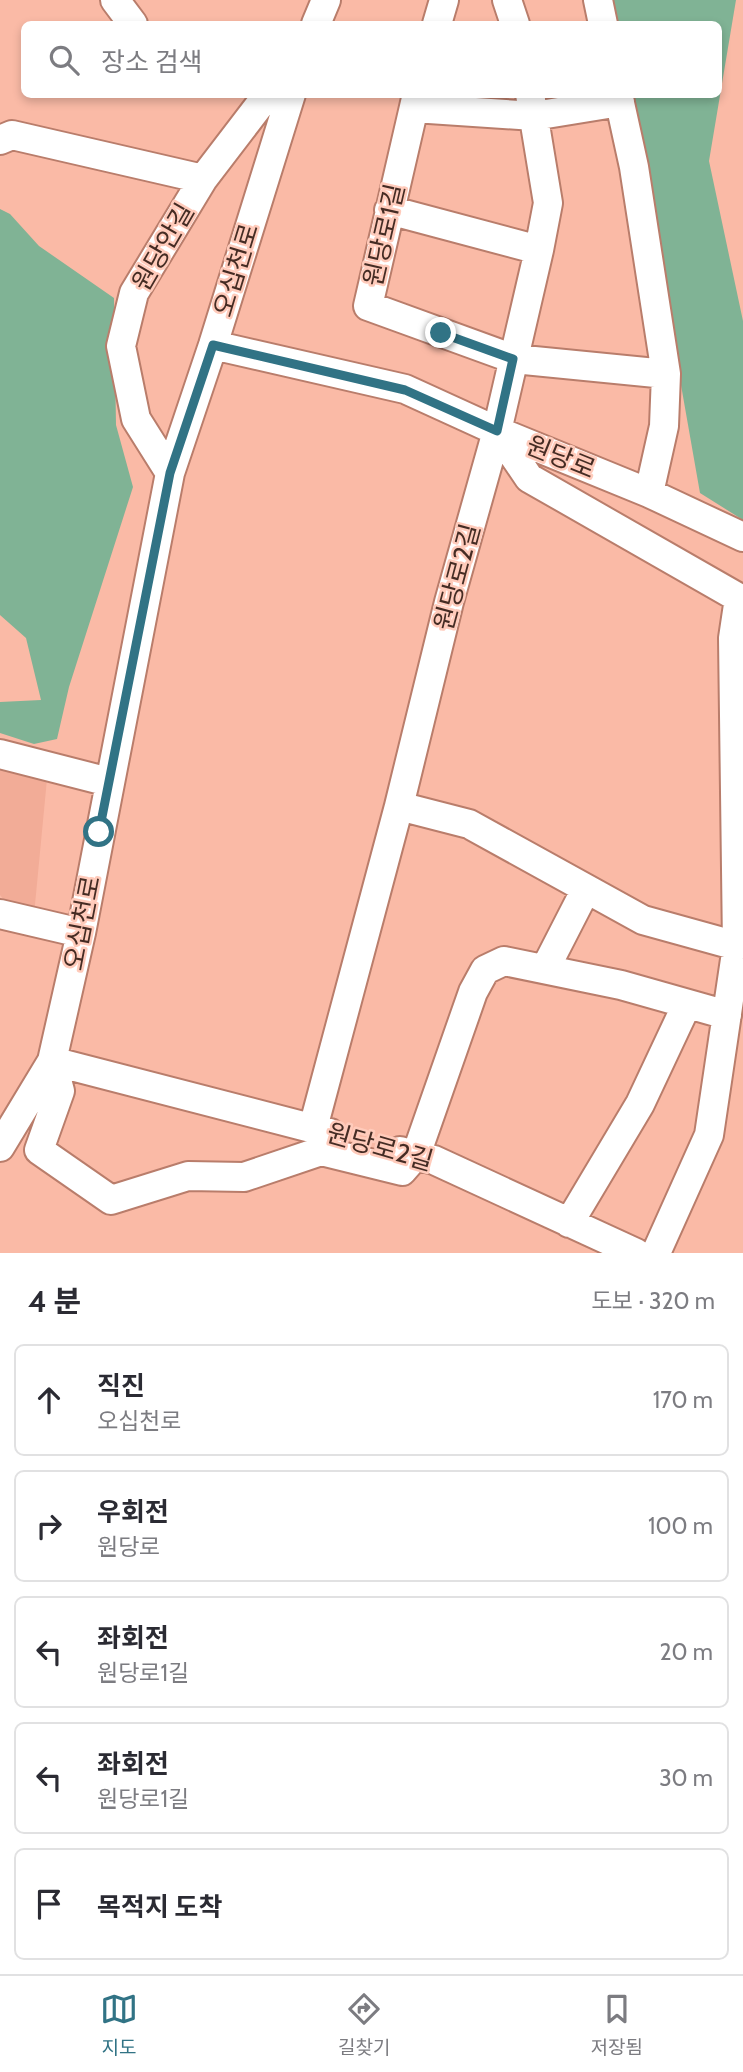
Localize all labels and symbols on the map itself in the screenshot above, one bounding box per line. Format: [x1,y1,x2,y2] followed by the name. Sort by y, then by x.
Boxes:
[357,181,411,289] street label: 원당로1길
[125,198,201,296] street label: 원당안길
[207,220,265,320] street label: 오십천로
[425,317,456,348] route end
[522,429,600,485] street label: 원당로
[427,520,487,634] street label: 원당로2길
[83,816,114,847] route start
[57,873,107,973] street label: 오십천로
[323,1117,437,1177] street label: 원당로2길

